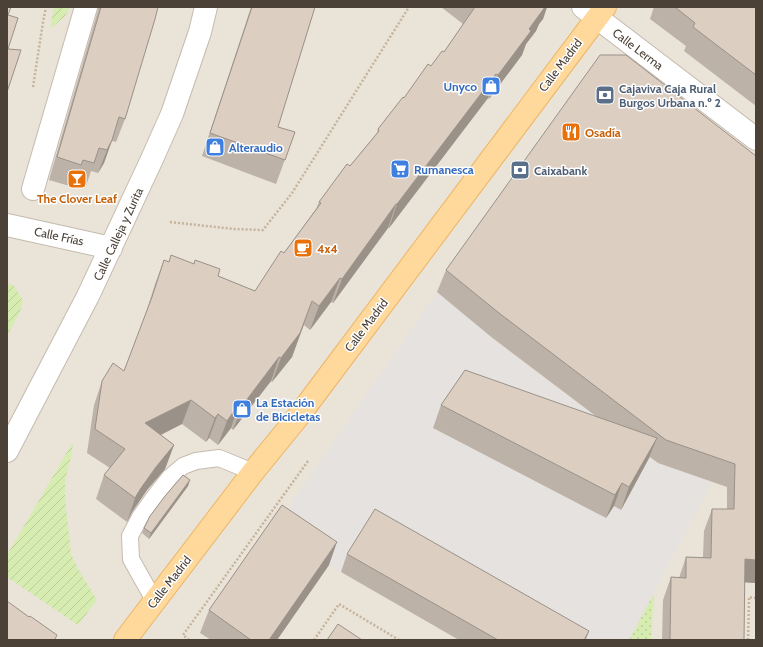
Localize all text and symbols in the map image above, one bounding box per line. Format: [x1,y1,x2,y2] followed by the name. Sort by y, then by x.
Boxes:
[610,25,667,73] street label: Calle Lerma
[535,35,585,95] street label: Calle Madrid
[480,75,502,97] shop icon: Unyco
[444,79,477,94] place label: Unyco
[619,81,721,110] place label: Cajaviva Caja Rural Burgos Urbana n.º 2
[594,84,616,106] bank icon: Cajaviva Caja Rural Burgos Urbana n.º 2
[560,121,582,143] restaurant icon: Osadía
[585,125,621,140] place label: Osadía
[204,136,226,158] shop icon: Alteraudio
[229,140,283,155] place label: Alteraudio
[389,158,411,180] supermarket icon: Rumanesca
[509,159,531,181] bank icon: Caixabank
[414,162,474,177] place label: Rumanesca
[534,163,587,178] place label: Caixabank
[66,168,88,190] bar icon: The Clover Leaf
[90,185,146,283] street label: Calle Calleja y Zurita
[37,191,117,206] place label: The Clover Leaf
[33,223,85,249] street label: Calle Frías
[292,237,314,259] cafe icon: 4x4
[317,241,338,256] place label: 4x4
[341,295,391,355] street label: Calle Madrid
[256,395,320,424] place label: La Estación de Bicicletas
[231,398,253,420] shop icon: La Estación de Bicicletas
[144,553,194,611] street label: Calle Madrid

